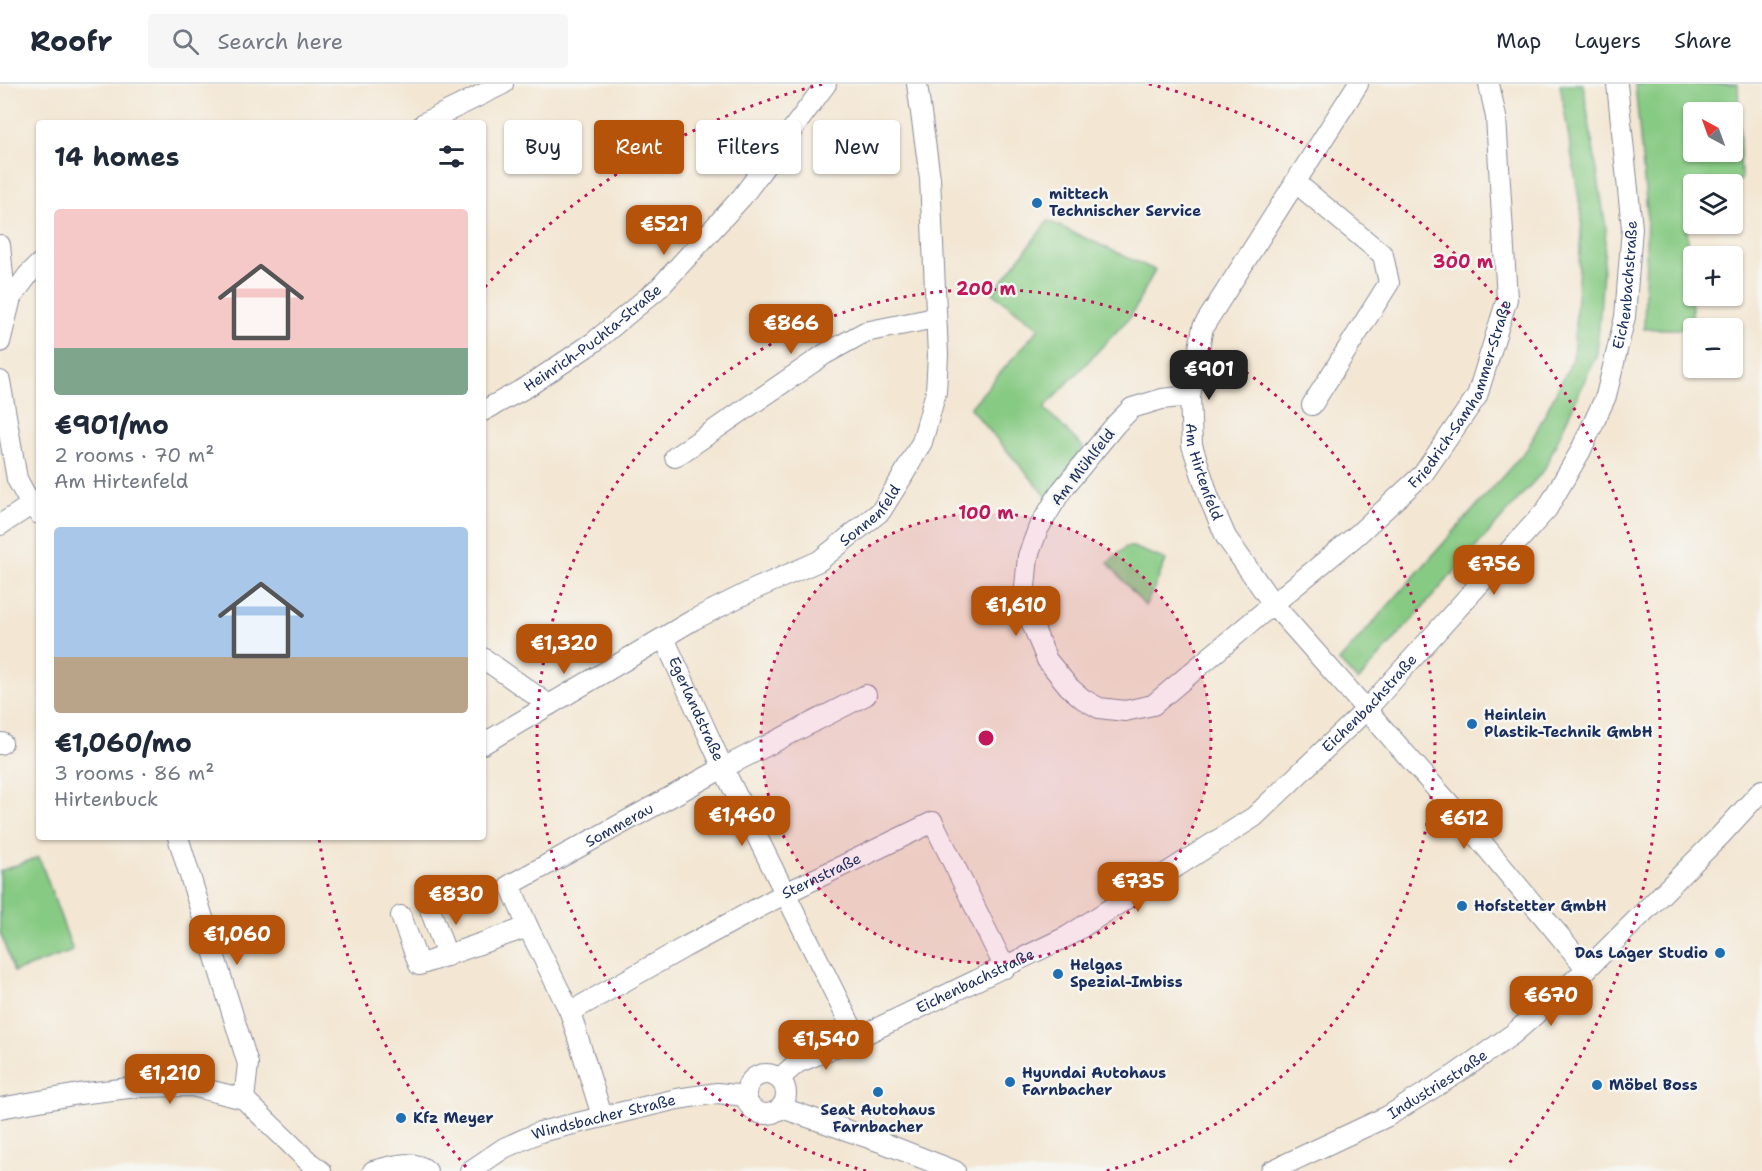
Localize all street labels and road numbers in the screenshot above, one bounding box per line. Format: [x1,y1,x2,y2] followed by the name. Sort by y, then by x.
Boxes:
[1608,220,1642,351] street label: Eichenbachstraße
[520,280,666,396] street label: Heinrich-Puchta-Straße
[1404,297,1516,493] street label: Friedrich-Samhammer-Straße
[1181,423,1228,524] street label: Am Hirtenfeld
[1047,424,1120,510] street label: Am Mühlfeld
[835,480,905,551] street label: Sonnenfeld
[1318,650,1422,757] street label: Eichenbachstraße
[664,654,729,764] street label: Egerlandstraße
[582,798,657,852] street label: Sommerau
[779,848,864,903] street label: Sternstraße
[913,944,1038,1018] street label: Eichenbachstraße
[1384,1045,1491,1124] street label: Industriestraße
[528,1090,678,1144] street label: Windsbacher Straße

